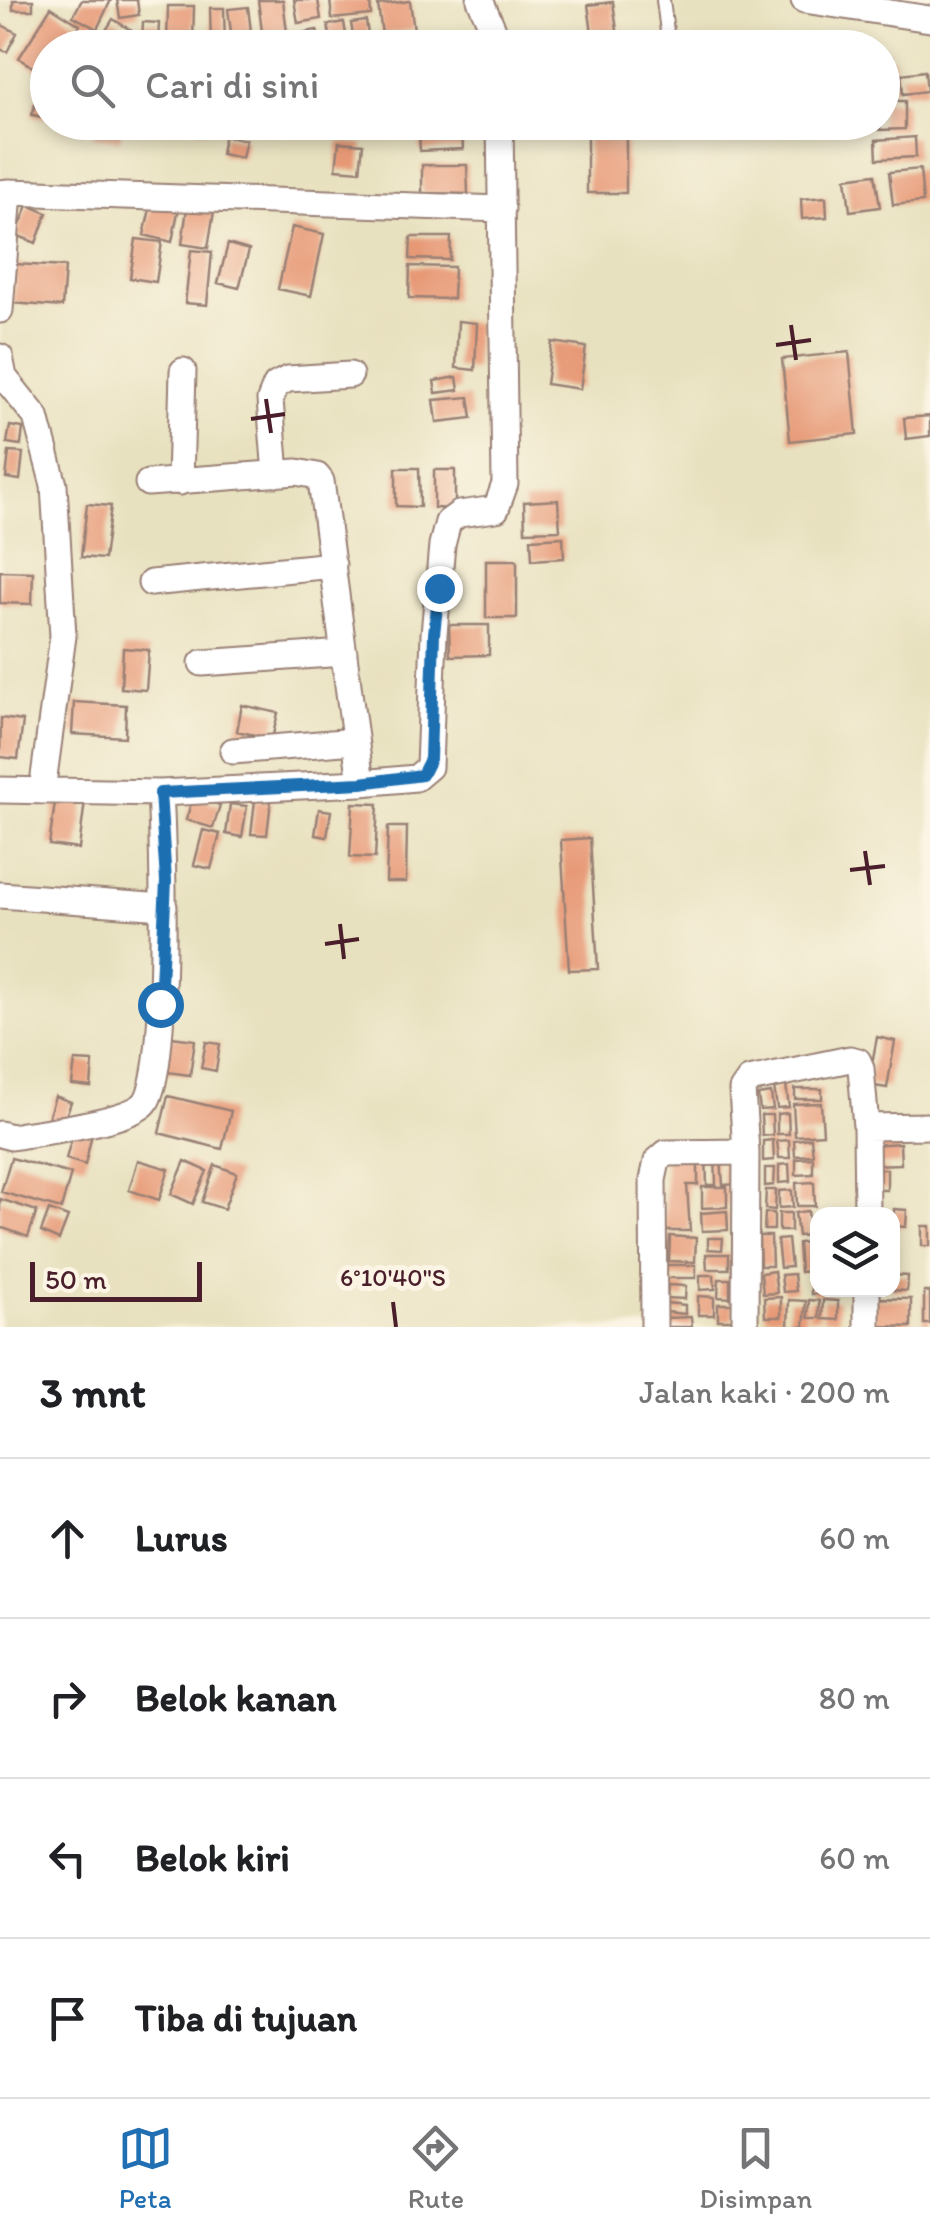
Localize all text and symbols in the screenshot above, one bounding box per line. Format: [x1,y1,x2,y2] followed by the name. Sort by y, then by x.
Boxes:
[30,30,900,140] search box
[65,58,120,113] icon: search
[145,62,319,108] text: Cari di sini
[417,566,463,612] route end
[138,982,184,1028] route start
[810,1207,900,1297] map controls
[810,1207,900,1297] button: layers
[30,1257,202,1302] scale bar
[45,1262,107,1296] text: 50 m
[340,1262,446,1292] text: 6°10'40"S
[40,1367,146,1418] text: 3 mnt
[639,1373,890,1411] text: Jalan kaki · 200 m
[40,1511,95,1566] icon: ahead
[135,1515,228,1561] text: Lurus
[819,1519,890,1557] text: 60 m
[40,1671,95,1726] icon: right
[135,1675,337,1721] text: Belok kanan
[819,1679,890,1717] text: 80 m
[40,1831,95,1886] icon: left
[135,1835,290,1881] text: Belok kiri
[819,1839,890,1877] text: 60 m
[40,1991,95,2046] icon: arrive
[135,1995,357,2041] text: Tiba di tujuan
[118,2121,173,2215] tab: Peta
[408,2121,464,2215] tab: Rute
[699,2121,812,2215] tab: Disimpan

